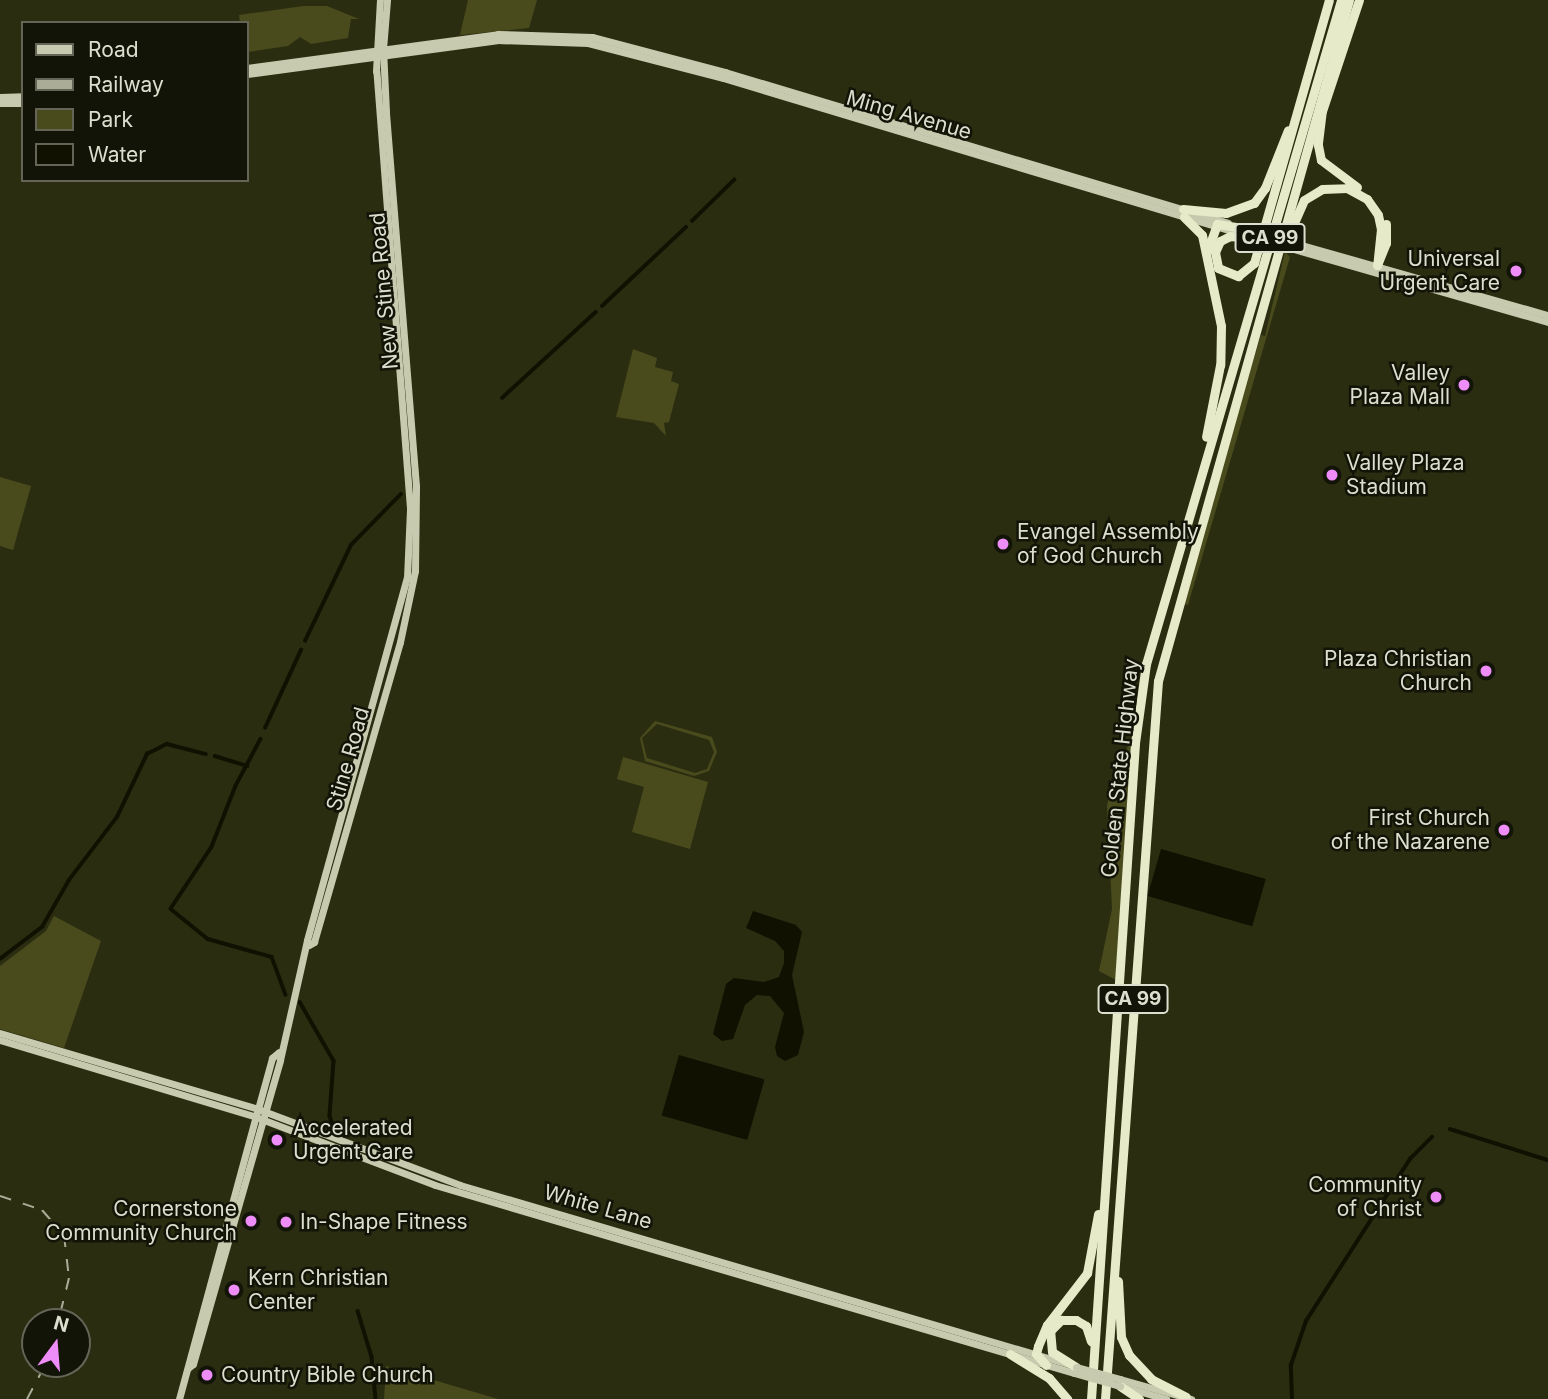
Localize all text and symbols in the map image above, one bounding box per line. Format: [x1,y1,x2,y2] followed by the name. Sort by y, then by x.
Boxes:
[21,21,248,182] legend
[88,37,139,62] text: Road
[88,72,164,97] text: Railway
[844,85,974,145] street label: Ming Avenue
[88,107,133,132] text: Park
[88,142,146,167] text: Water
[365,211,403,371] street label: New Stine Road
[1233,222,1307,254] road number: CA 99
[1380,246,1500,296] place label: Universal Urgent Care
[1506,261,1526,281] marker: Universal Urgent Care
[1349,360,1450,410] place label: Valley Plaza Mall
[1456,377,1472,393] marker: Valley Plaza Mall
[1346,450,1465,500] place label: Valley Plaza Stadium
[1324,467,1340,483] marker: Valley Plaza Stadium
[1017,519,1199,569] place label: Evangel Assembly of God Church
[995,536,1011,552] marker: Evangel Assembly of God Church
[1324,646,1472,696] place label: Plaza Christian Church
[1096,657,1144,879] street label: Golden State Highway
[1478,663,1494,679] marker: Plaza Christian Church
[321,704,375,814] street label: Stine Road
[1331,805,1490,855] place label: First Church of the Nazarene
[1496,822,1512,838] marker: First Church of the Nazarene
[1096,984,1170,1015] road number: CA 99
[293,1115,413,1165] place label: Accelerated Urgent Care
[267,1130,287,1150] marker: Accelerated Urgent Care
[1308,1172,1422,1222] place label: Community of Christ
[541,1180,655,1234] street label: White Lane
[1428,1189,1444,1205] marker: Community of Christ
[45,1196,237,1246] place label: Cornerstone Community Church
[300,1209,468,1235] place label: In-Shape Fitness
[243,1213,259,1229] marker: Cornerstone Community Church
[278,1214,294,1230] marker: In-Shape Fitness
[248,1265,388,1315] place label: Kern Christian Center
[226,1282,242,1298] marker: Kern Christian Center
[21,1308,91,1378] north arrow
[51,1311,71,1337] text: N
[221,1362,434,1388] place label: Country Bible Church
[199,1367,215,1383] marker: Country Bible Church

